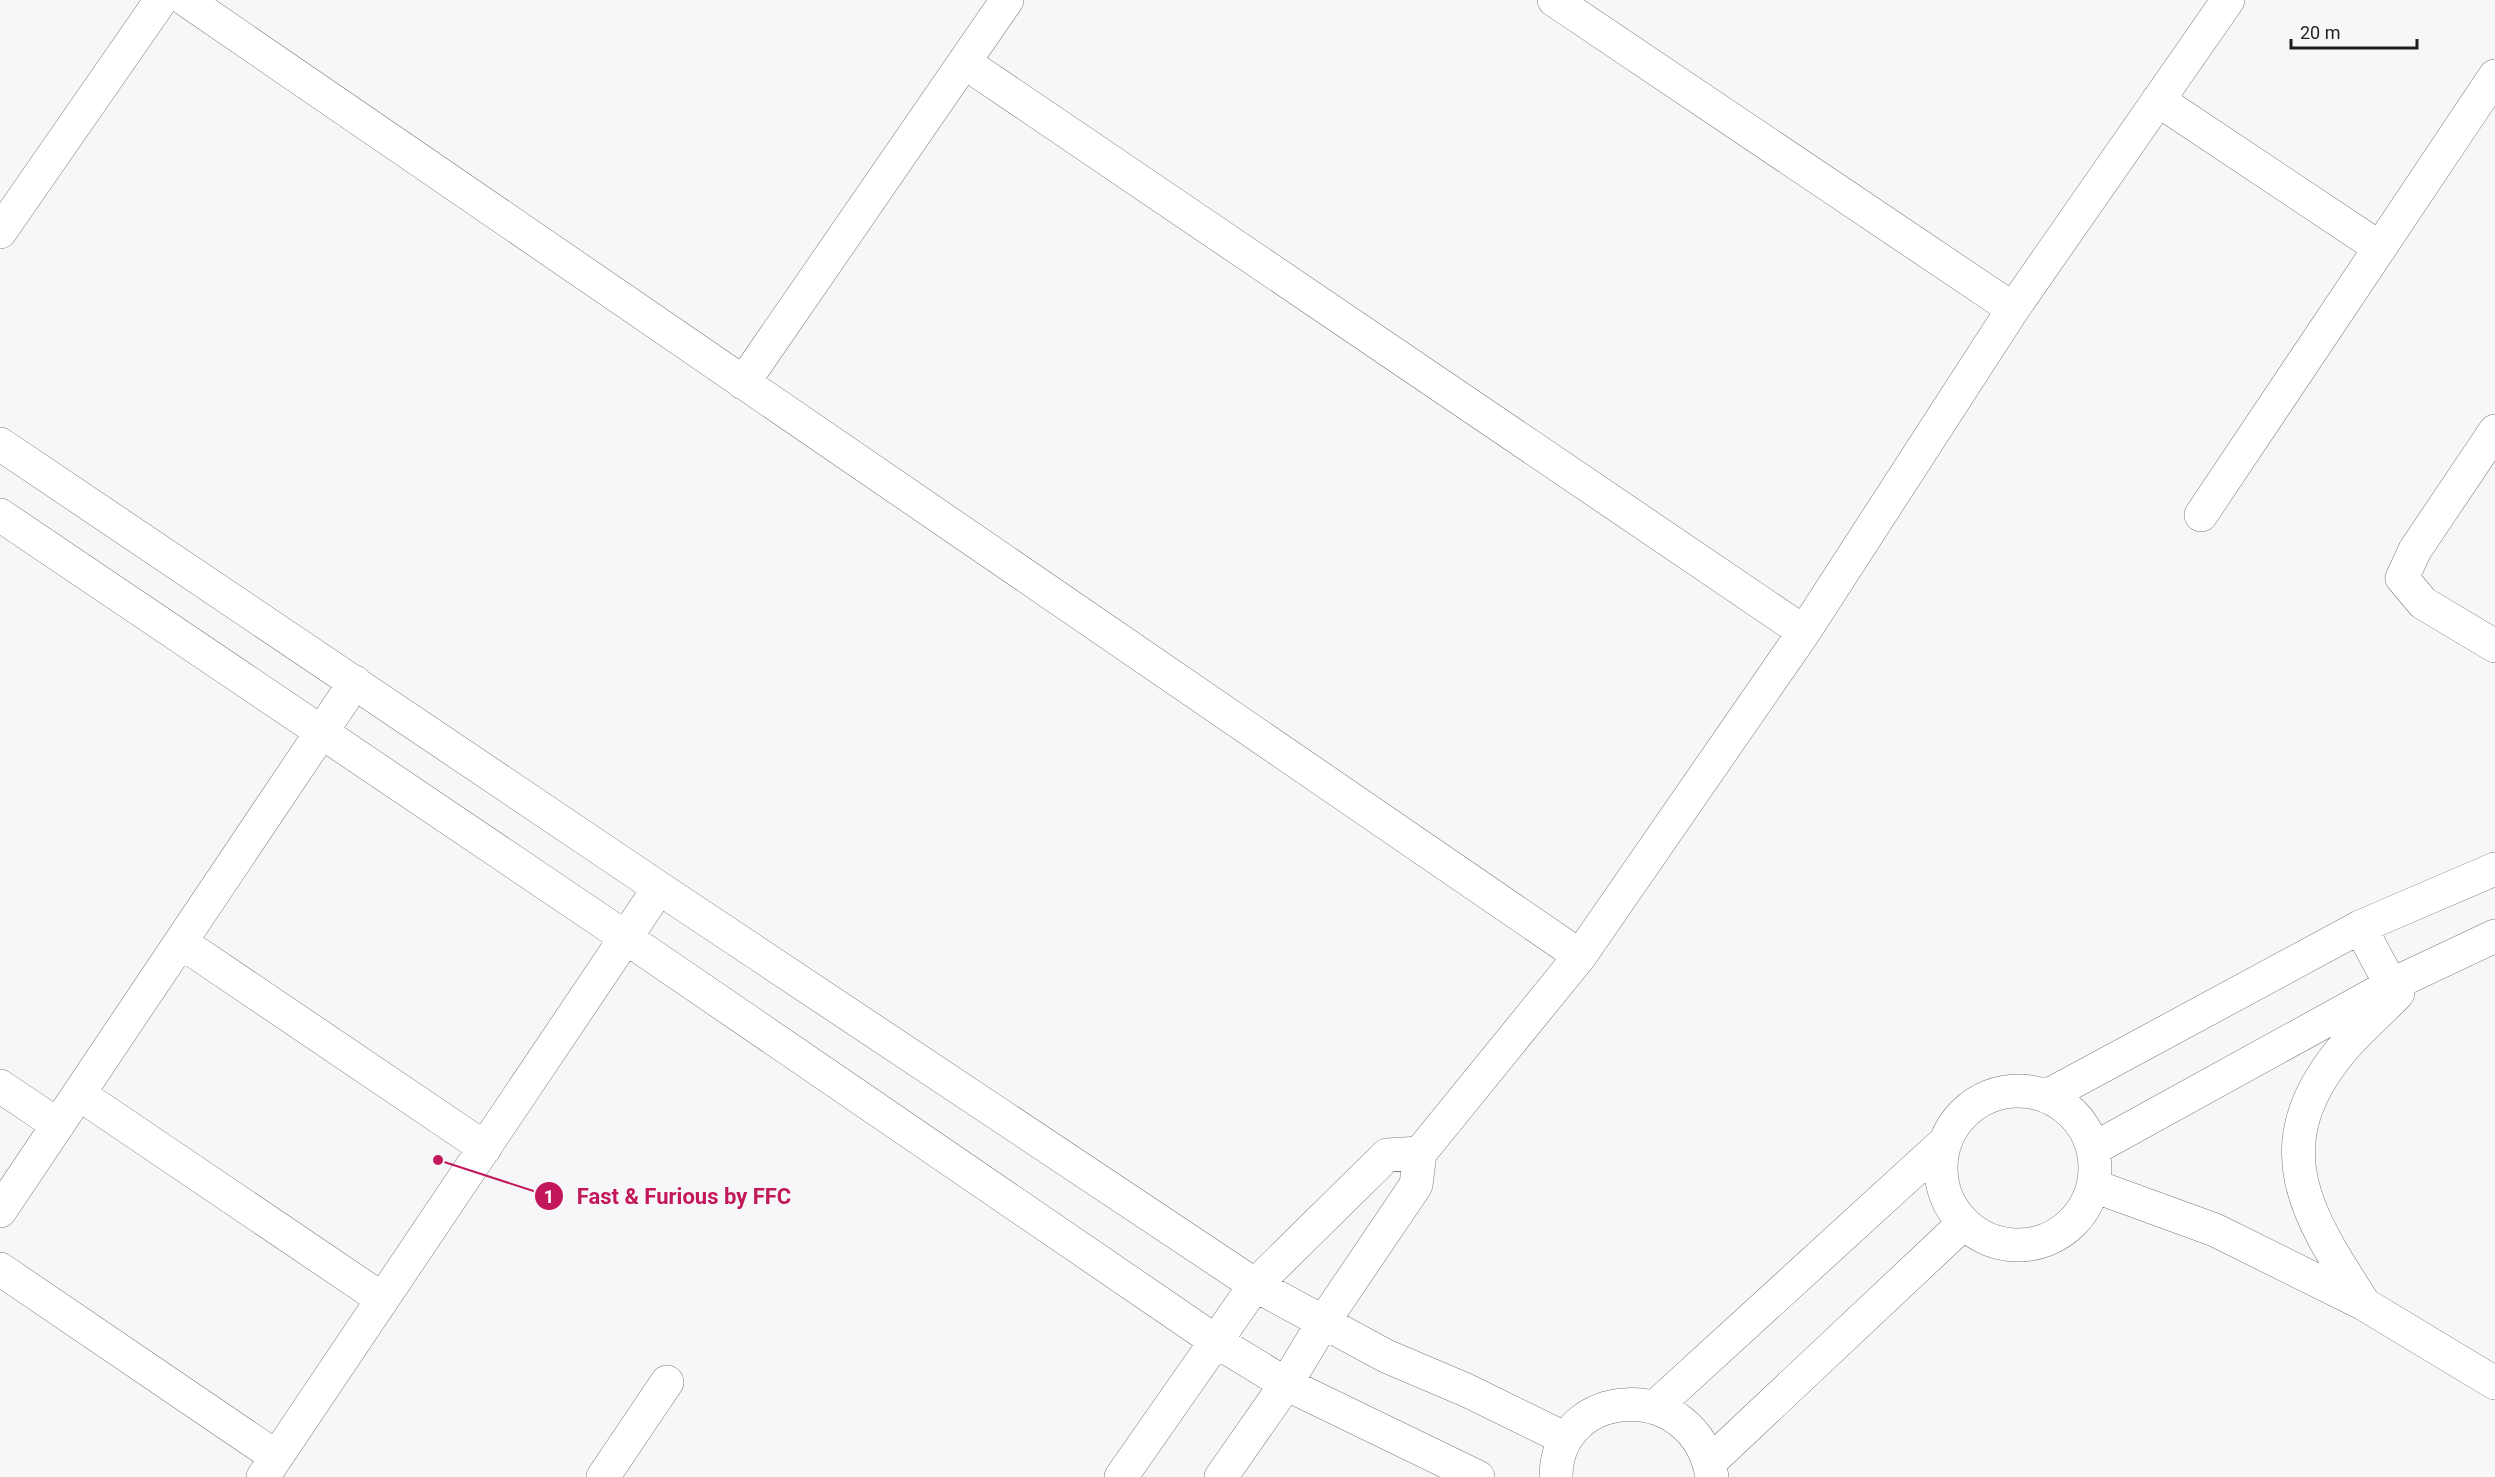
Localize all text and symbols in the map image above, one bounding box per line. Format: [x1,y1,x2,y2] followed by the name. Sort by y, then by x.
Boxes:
[2291,12,2417,50] scale bar
[2300,22,2340,43] text: 20 m
[534,1176,803,1216] callout: Fast & Furious by FFC
[577,1184,791,1209] text: Fast & Furious by FFC
[544,1186,554,1207] text: 1

